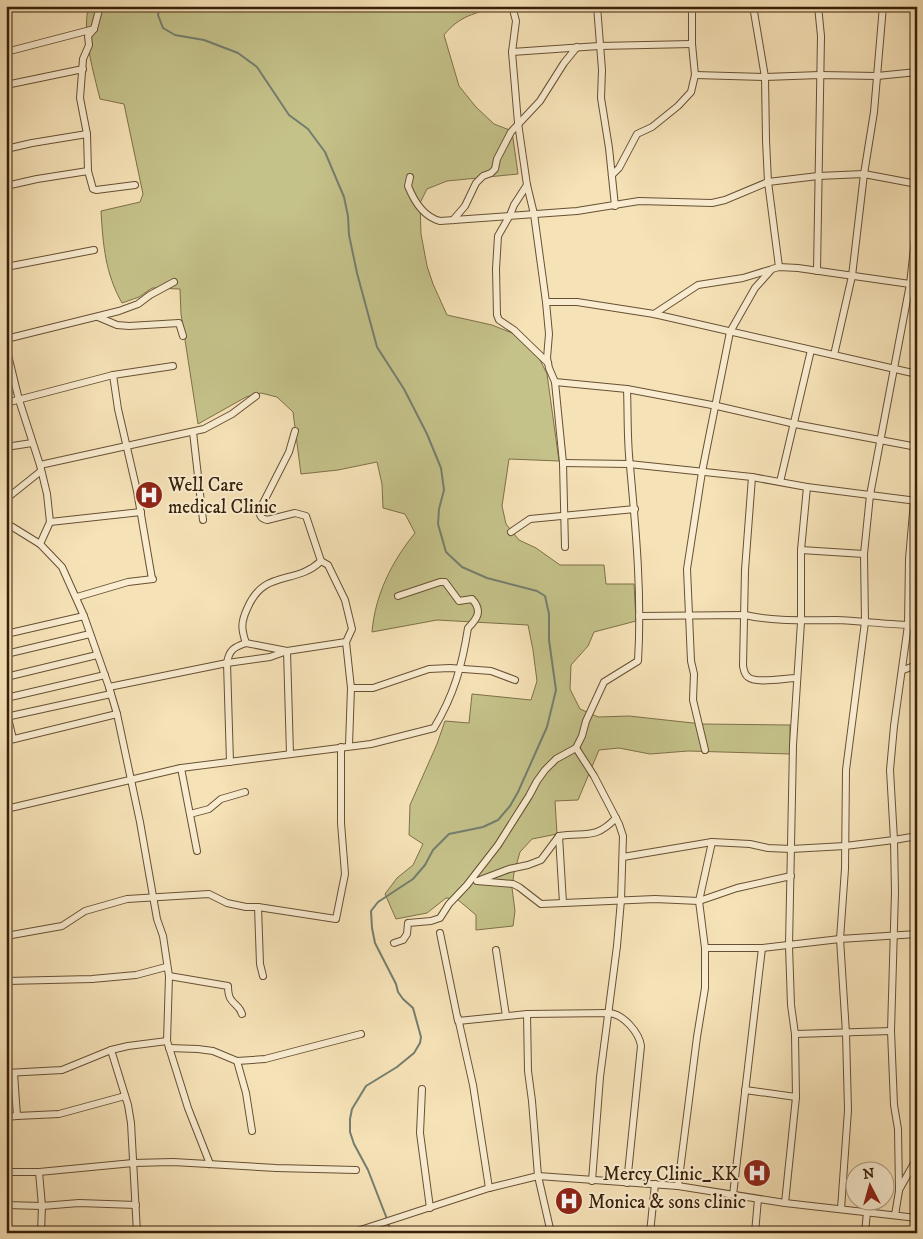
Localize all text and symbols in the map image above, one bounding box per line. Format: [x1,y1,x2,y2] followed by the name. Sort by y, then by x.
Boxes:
[167,474,277,519] place label: Well Care medical Clinic
[134,480,164,510] hospital icon: Well Care medical Clinic
[742,1158,772,1188] hospital icon: Mercy Clinic_KK
[846,1162,896,1212] north arrow
[603,1163,739,1186] place label: Mercy Clinic_KK
[862,1164,876,1184] text: N
[554,1186,584,1216] hospital icon: Monica & sons clinic
[588,1191,746,1214] place label: Monica & sons clinic

